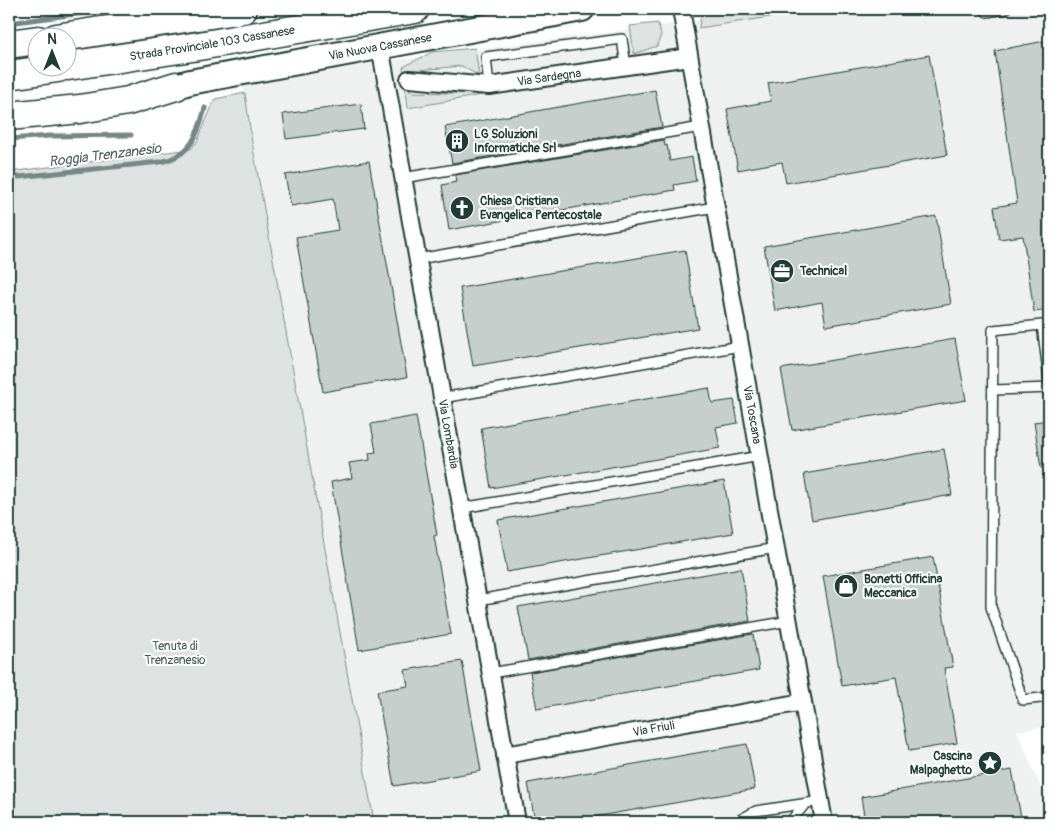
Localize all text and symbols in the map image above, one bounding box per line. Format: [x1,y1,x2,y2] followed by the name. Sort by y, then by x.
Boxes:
[128,22,296,64] street label: Strada Provinciale 103 Cassanese
[28,28,78,78] north arrow
[327,30,433,64] street label: Via Nuova Cassanese
[47,31,57,48] text: N
[516,65,582,89] street label: Via Sardegna
[474,127,556,156] place label: LG Soluzioni Informatiche Srl
[444,128,470,154] building icon: LG Soluzioni Informatiche Srl
[48,140,164,170] water label: Roggia Trenzanesio
[480,194,603,223] place label: Chiesa Cristiana Evangelica Pentecostale
[449,195,475,221] church icon: Chiesa Cristiana Evangelica Pentecostale
[769,258,795,284] office icon: Technical
[799,264,847,279] place label: Technical
[740,384,765,446] street label: Via Toscana
[435,398,462,470] street label: Via Lombardia
[864,572,943,601] place label: Bonetti Officina Meccanica
[833,573,859,599] shop icon: Bonetti Officina Meccanica
[145,639,206,668] park label: Tenuta di Trenzanesio
[632,717,676,740] street label: Via Friuli
[910,749,973,778] place label: Cascina Malpaghetto
[977,750,1003,776] place icon: Cascina Malpaghetto

